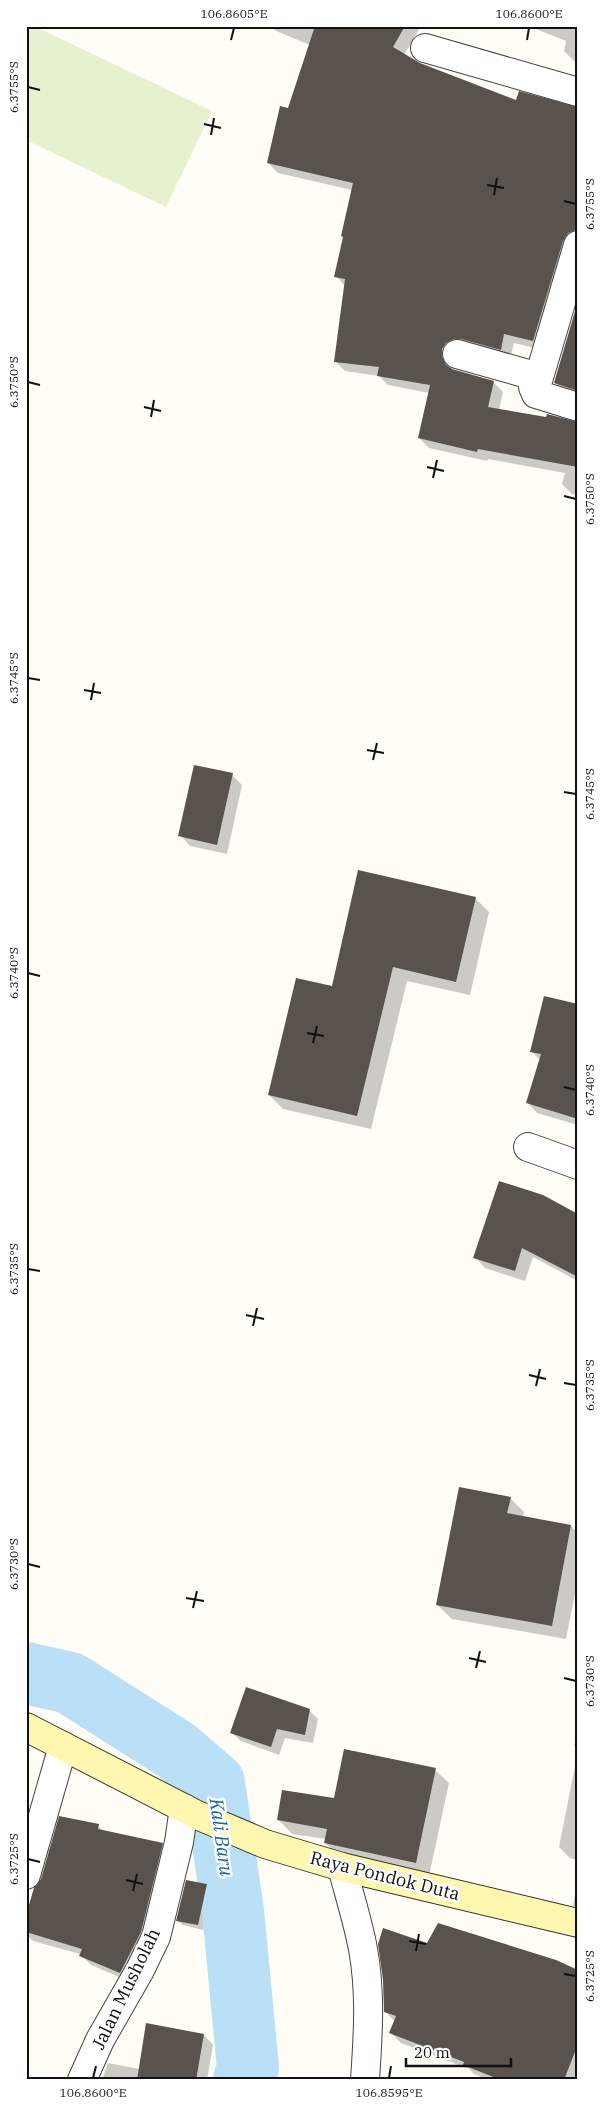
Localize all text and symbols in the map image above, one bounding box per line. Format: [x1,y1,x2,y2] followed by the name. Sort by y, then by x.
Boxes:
[201,6,267,21] text: 106.8605°E
[496,6,562,21] text: 106.8600°E
[6,61,21,113] text: 6.3755°S
[582,178,597,230] text: 6.3755°S
[6,356,21,408] text: 6.3750°S
[582,473,597,525] text: 6.3750°S
[6,652,21,704] text: 6.3745°S
[582,768,597,820] text: 6.3745°S
[6,947,21,999] text: 6.3740°S
[582,1064,597,1116] text: 6.3740°S
[6,1243,21,1295] text: 6.3735°S
[582,1359,597,1411] text: 6.3735°S
[6,1538,21,1590] text: 6.3730°S
[582,1655,597,1707] text: 6.3730°S
[205,1796,239,1878] water label: Kali Baru
[6,1833,21,1885] text: 6.3725°S
[308,1846,463,1905] street label: Raya Pondok Duta
[86,1924,165,2053] street label: Jalan Musholah
[582,1950,597,2002] text: 6.3725°S
[406,2036,512,2068] scale bar
[414,2043,450,2062] text: 20 m
[60,2085,126,2100] text: 106.8600°E
[356,2085,422,2100] text: 106.8595°E

